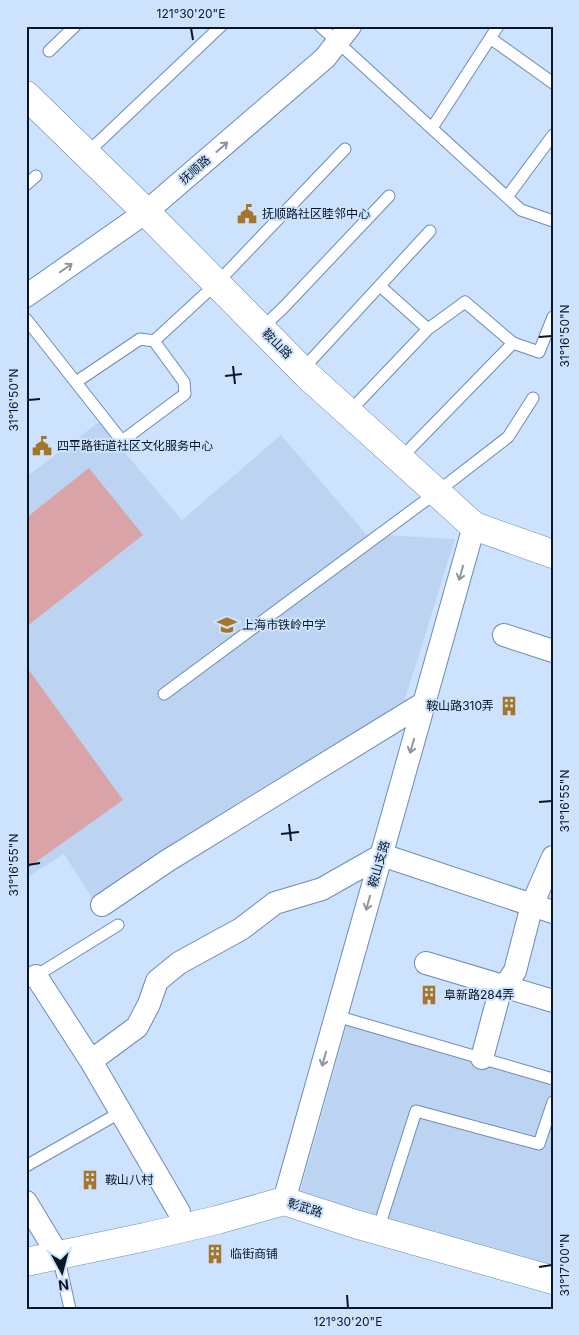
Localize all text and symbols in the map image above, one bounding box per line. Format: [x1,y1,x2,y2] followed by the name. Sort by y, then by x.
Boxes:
[157,6,225,21] text: 121°30'20"E
[215,141,228,152] one-way arrow
[176,152,213,187] street label: 抚顺路
[236,203,258,225] public building icon: 抚顺路社区睦邻中心
[262,206,370,221] place label: 抚顺路社区睦邻中心
[59,263,73,273] one-way arrow
[557,304,572,368] text: 31°16'50"N
[259,326,295,362] street label: 鞍山路
[6,368,21,432] text: 31°16'50"N
[31,435,53,457] public building icon: 四平路街道社区文化服务中心
[57,438,213,453] place label: 四平路街道社区文化服务中心
[455,565,465,581] one-way arrow
[216,614,238,636] school or university icon: 上海市铁岭中学
[242,617,326,632] place label: 上海市铁岭中学
[498,695,520,717] building icon: 鞍山路310弄
[426,698,494,713] place label: 鞍山路310弄
[407,738,416,754] one-way arrow
[557,770,572,832] text: 31°16'55"N
[6,834,21,896] text: 31°16'55"N
[365,839,392,889] street label: 鞍山支路
[363,895,373,911] one-way arrow
[418,984,440,1006] building icon: 阜新路284弄
[444,987,515,1002] place label: 阜新路284弄
[319,1051,329,1067] one-way arrow
[79,1169,101,1191] building icon: 鞍山八村
[105,1172,154,1187] place label: 鞍山八村
[286,1195,325,1220] street label: 彰武路
[557,1234,572,1296] text: 31°17'00"N
[204,1243,226,1265] building icon: 临街商铺
[230,1246,278,1261] place label: 临街商铺
[38,1248,88,1298] north arrow
[57,1276,70,1294] text: N
[314,1314,382,1329] text: 121°30'20"E

